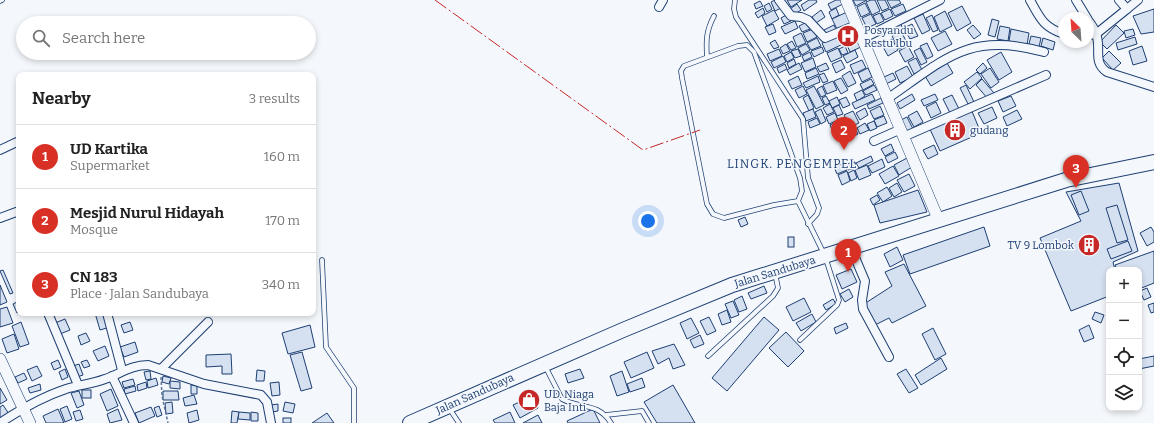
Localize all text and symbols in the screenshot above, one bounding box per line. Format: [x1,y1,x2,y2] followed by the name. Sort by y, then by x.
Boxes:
[1058,12,1094,48] north arrow
[16,16,316,60] search box
[835,23,861,49] hospital icon: Posyandu Restu Ibu
[864,24,914,50] place label: Posyandu Restu Ibu
[30,27,52,49] icon: search
[62,29,145,47] text: Search here
[32,88,91,109] text: Nearby
[249,91,300,106] text: 3 results
[831,117,857,150] pin: 2
[942,117,968,143] building icon: gudang
[970,124,1008,137] place label: gudang
[70,140,148,158] text: UD Kartika
[42,149,48,164] text: 1
[264,149,300,164] text: 160 m
[1063,155,1089,188] pin: 3
[727,157,857,171] district label: LINGK. PENGEMPEL
[70,158,150,173] text: Supermarket
[70,204,224,222] text: Mesjid Nurul Hidayah
[638,211,658,231] your location
[41,213,49,228] text: 2
[265,213,300,228] text: 170 m
[70,222,118,237] text: Mosque
[1076,232,1102,258] building icon: TV 9 Lombok
[835,239,861,272] pin: 1
[1008,239,1075,252] place label: TV 9 Lombok
[732,254,817,291] street label: Jalan Sandubaya
[1106,267,1142,411] map controls
[1106,267,1142,303] button: +
[70,268,118,286] text: CN 183
[41,277,49,292] text: 3
[262,277,300,292] text: 340 m
[70,286,209,301] text: Place · Jalan Sandubaya
[1106,303,1142,339] button: −
[1106,339,1142,375] button: locate
[433,371,516,417] street label: Jalan Sandubaya
[1106,375,1142,411] button: layers
[516,387,542,413] shop icon: UD. Niaga Baja Inti
[544,388,594,414] place label: UD. Niaga Baja Inti

